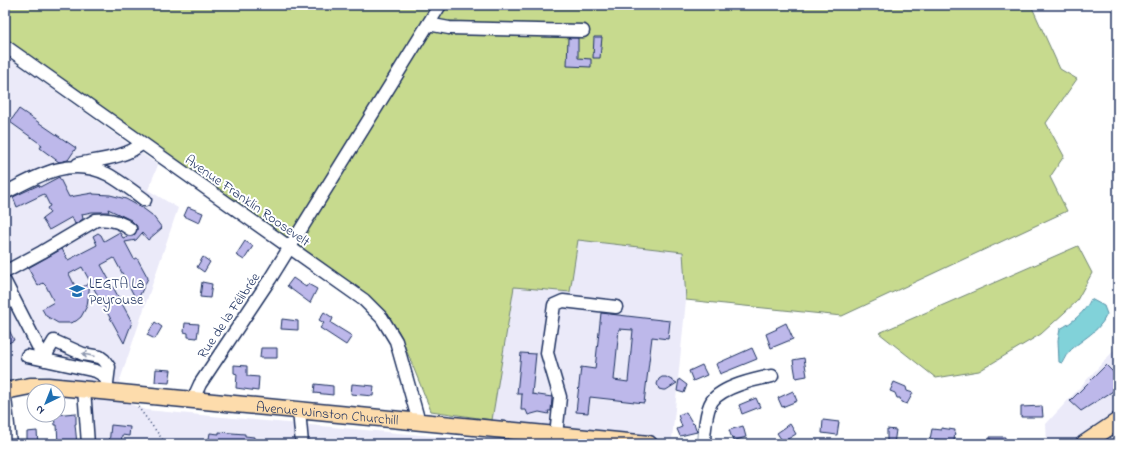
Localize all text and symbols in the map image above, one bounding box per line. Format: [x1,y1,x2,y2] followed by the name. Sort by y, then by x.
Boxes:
[180,150,314,253] street label: Avenue Franklin Roosevelt
[193,268,266,363] street label: Rue de la Félibrée
[89,274,144,312] place label: LEGTA La Peyrouse
[68,282,86,300] school or university icon: LEGTA La Peyrouse
[82,350,95,358] one-way arrow
[26,383,66,423] north arrow
[255,397,399,432] street label: Avenue Winston Churchill
[32,401,48,418] text: N

